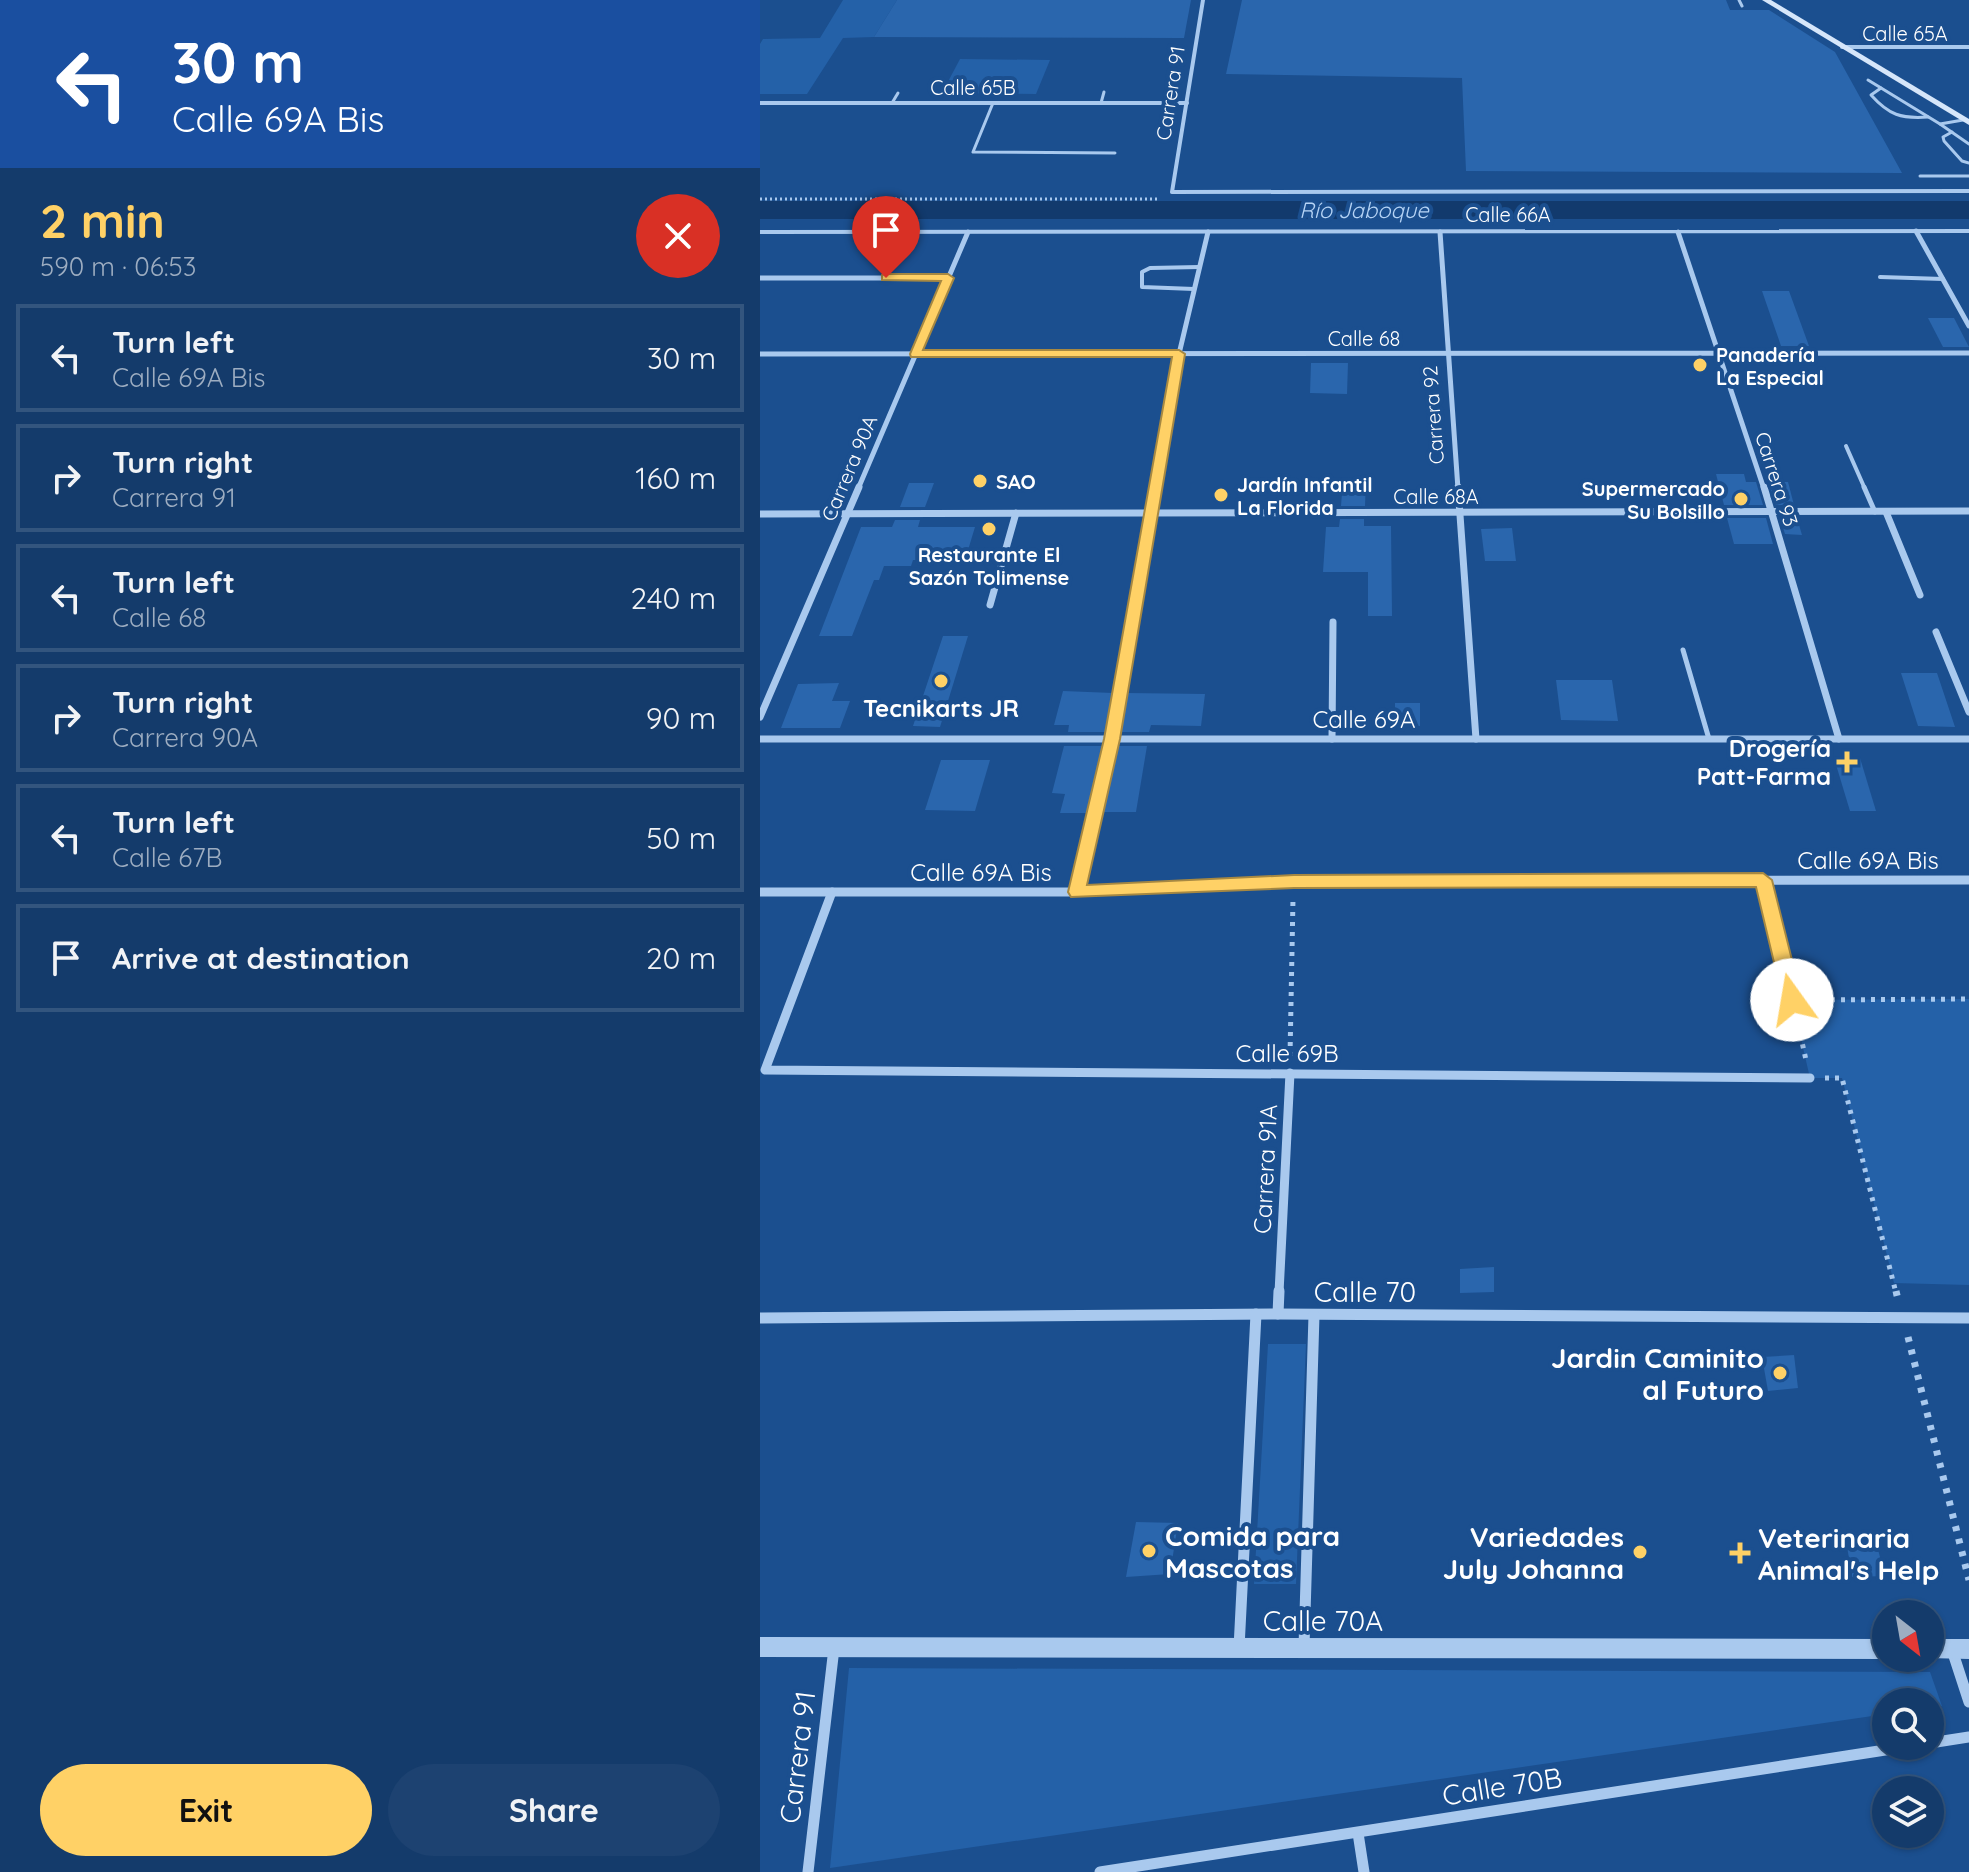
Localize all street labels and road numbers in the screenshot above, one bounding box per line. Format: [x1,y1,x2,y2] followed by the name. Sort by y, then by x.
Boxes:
[1862,21,1948,46] street label: Calle 65A
[1150,44,1190,142] street label: Carrera 91
[930,75,1016,100] street label: Calle 65B
[1465,202,1551,227] street label: Calle 66A
[1328,326,1400,351] street label: Calle 68
[1417,365,1449,465] street label: Carrera 92
[816,411,882,525] street label: Carrera 90A
[1750,428,1804,530] street label: Carrera 93
[1393,484,1479,509] street label: Calle 68A
[1313,704,1415,734] street label: Calle 69A
[1797,845,1939,875] street label: Calle 69A Bis
[910,857,1052,887] street label: Calle 69A Bis
[1235,1038,1339,1068] street label: Calle 69B
[1247,1103,1283,1235] street label: Carrera 91A
[1314,1274,1416,1309] street label: Calle 70
[1263,1603,1383,1638] street label: Calle 70A
[772,1689,822,1825] street label: Carrera 91
[1440,1759,1564,1813] street label: Calle 70B

